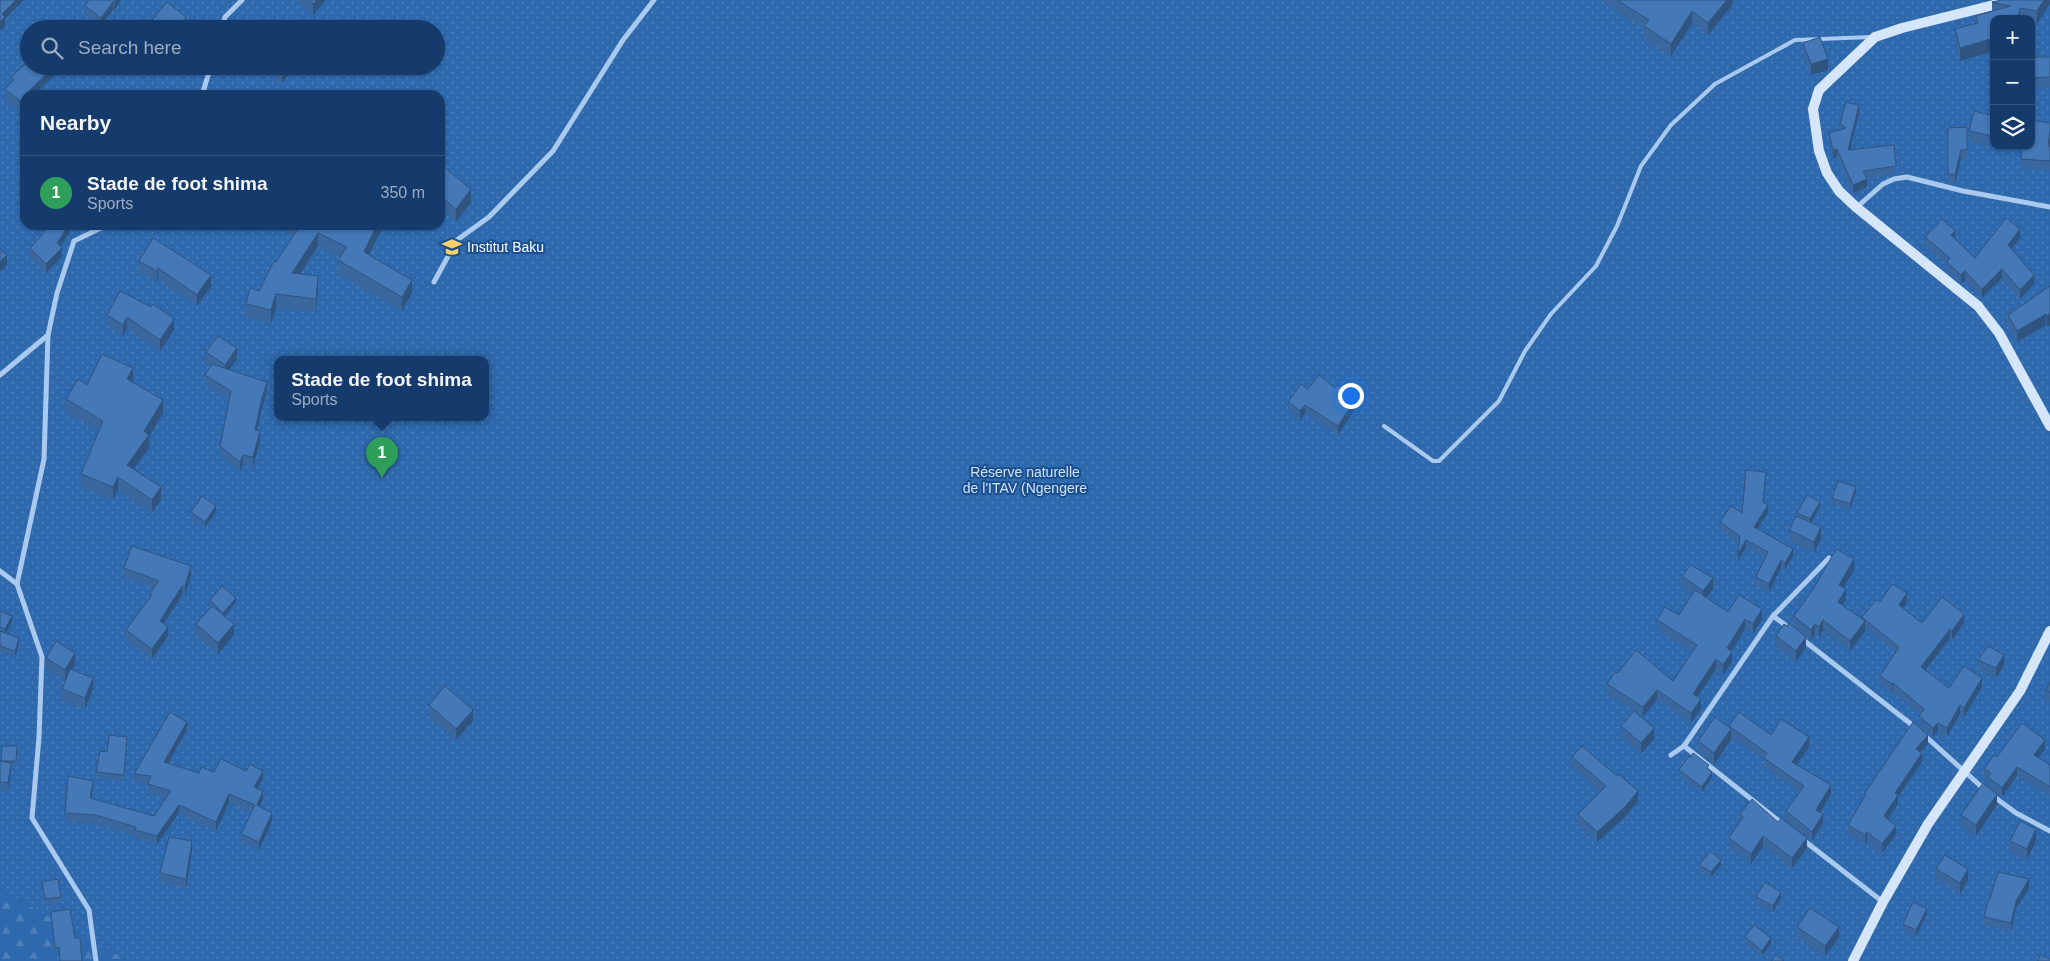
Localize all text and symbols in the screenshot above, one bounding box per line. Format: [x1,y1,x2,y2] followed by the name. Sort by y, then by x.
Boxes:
[1990,15,2035,150] map controls
[1990,15,2035,60] button: +
[20,20,445,75] search box
[38,34,66,62] icon: search
[78,37,182,58] text: Search here
[1990,60,2035,105] button: −
[1990,105,2035,150] button: layers
[40,111,111,134] text: Nearby
[87,173,268,194] text: Stade de foot shima
[52,184,60,201] text: 1
[381,184,425,201] text: 350 m
[87,195,133,212] text: Sports
[441,236,463,258] school or university icon: Institut Baku
[467,239,544,255] place label: Institut Baku
[274,356,489,421] popup
[291,369,472,390] text: Stade de foot shima
[1338,383,1364,409] your location
[291,391,337,408] text: Sports
[366,437,398,478] pin: 1
[963,464,1087,496] park label: Réserve naturelle de l'ITAV (Ngengere

